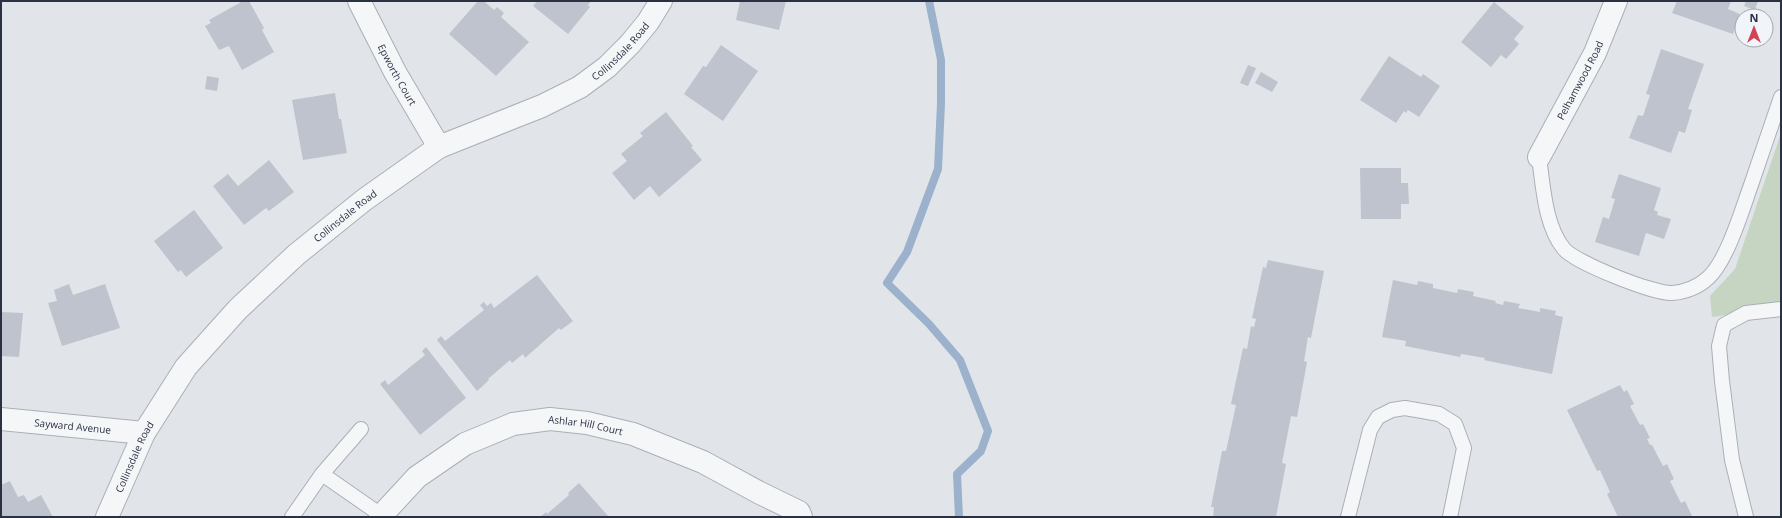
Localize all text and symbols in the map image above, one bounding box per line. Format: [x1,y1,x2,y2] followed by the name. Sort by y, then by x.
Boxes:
[1734,8,1774,48] north arrow
[1750,10,1758,25] text: N
[588,19,652,83] street label: Collinsdale Road
[1553,39,1606,122] street label: Pelhamwood Road
[375,42,420,108] street label: Epworth Court
[310,186,379,245] street label: Collinsdale Road
[547,412,625,438] street label: Ashlar Hill Court
[34,415,112,437] street label: Sayward Avenue
[112,418,157,495] street label: Collinsdale Road

